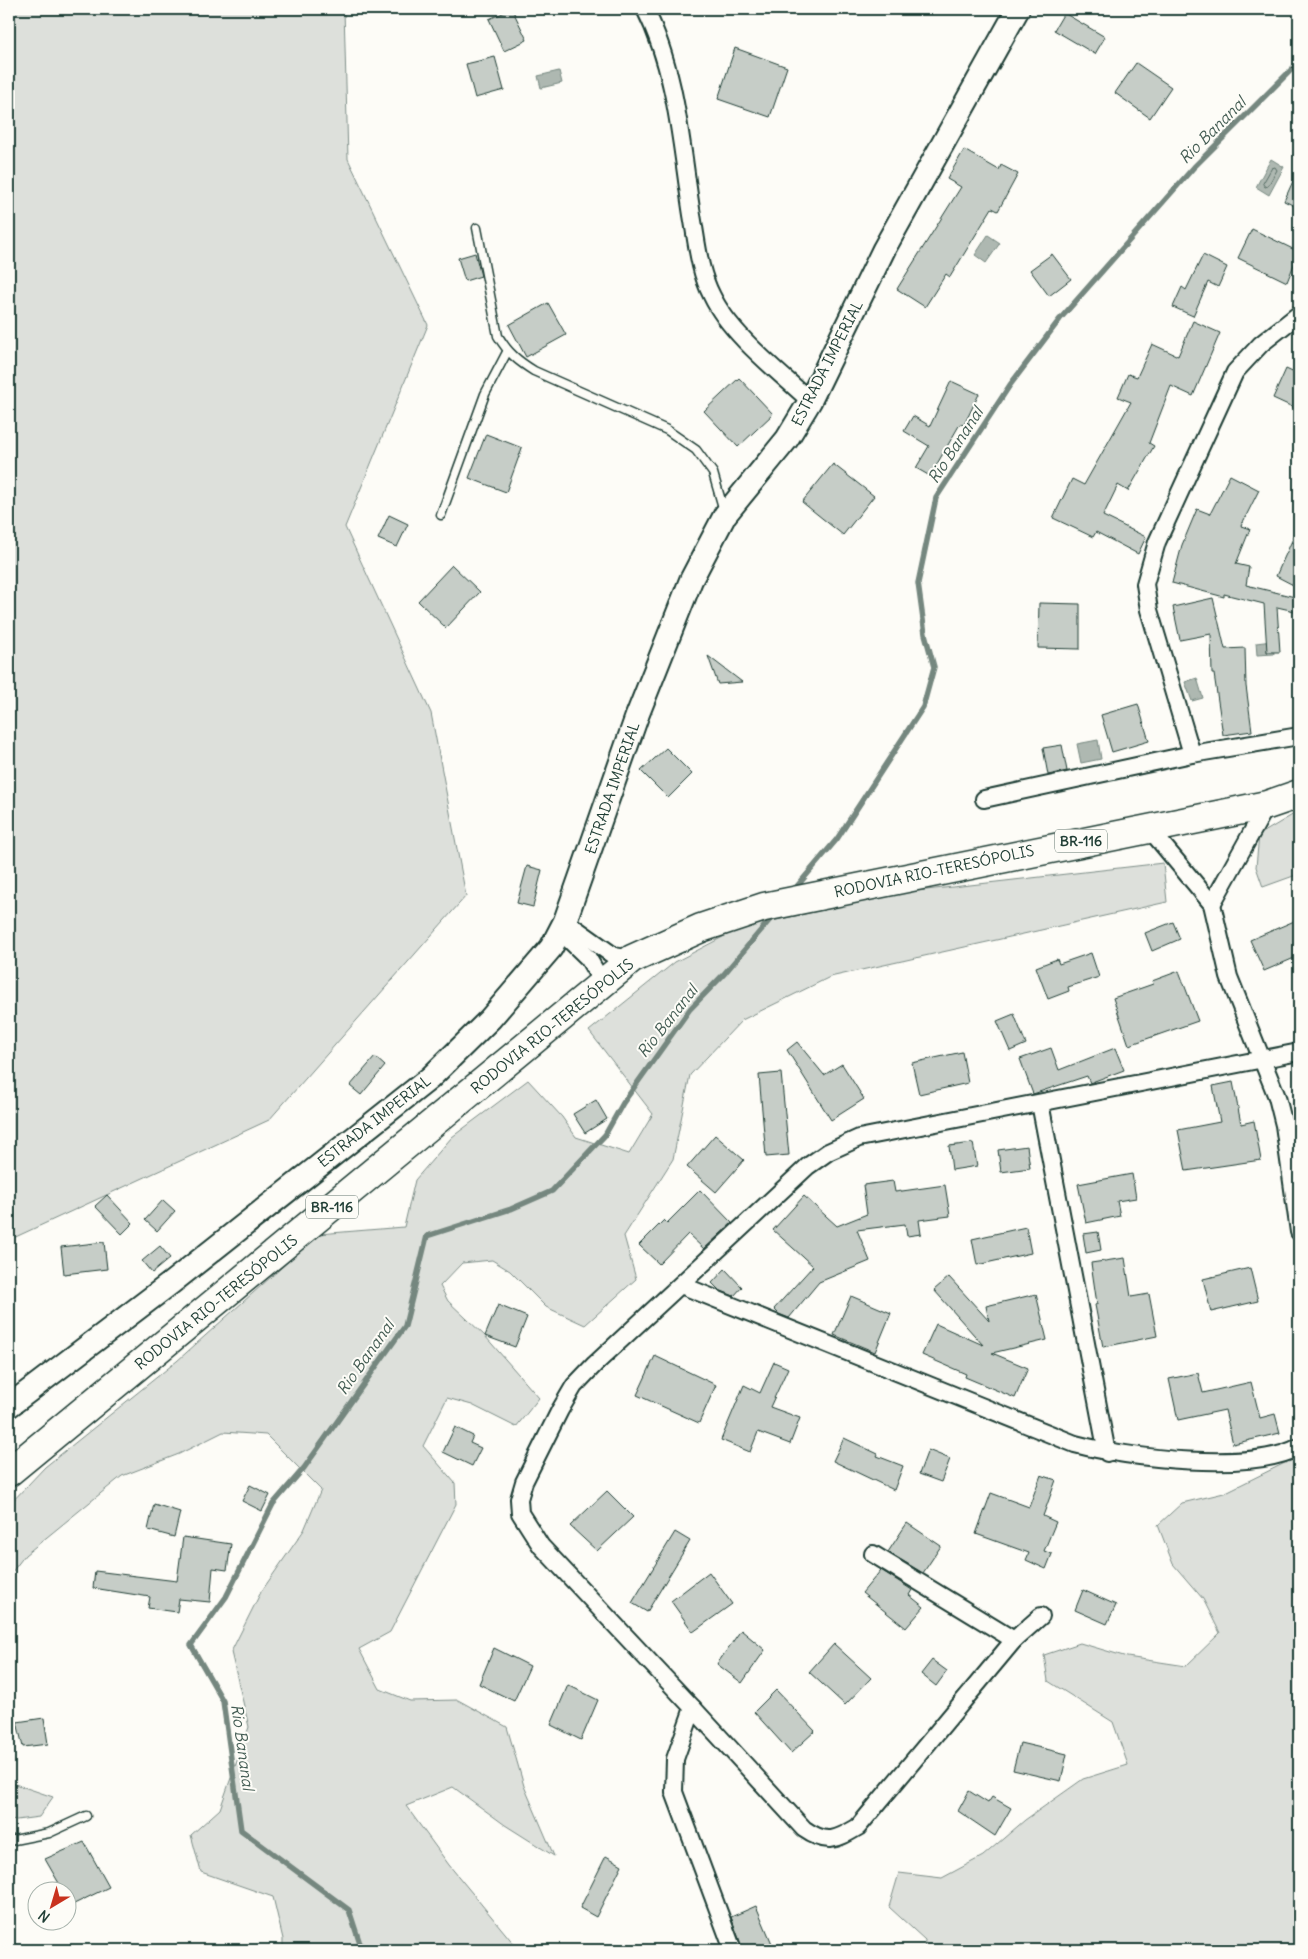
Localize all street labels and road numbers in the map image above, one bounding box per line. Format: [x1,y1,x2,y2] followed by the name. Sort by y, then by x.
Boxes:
[787,297,867,429] street label: ESTRADA IMPERIAL
[580,720,644,856] street label: ESTRADA IMPERIAL
[1055,829,1107,852] road number: BR-116
[832,840,1036,901] street label: RODOVIA RIO-TERESÓPOLIS
[466,954,637,1098] street label: RODOVIA RIO-TERESÓPOLIS
[314,1071,434,1171] street label: ESTRADA IMPERIAL
[306,1196,358,1218] road number: BR-116
[130,1230,301,1374] street label: RODOVIA RIO-TERESÓPOLIS

